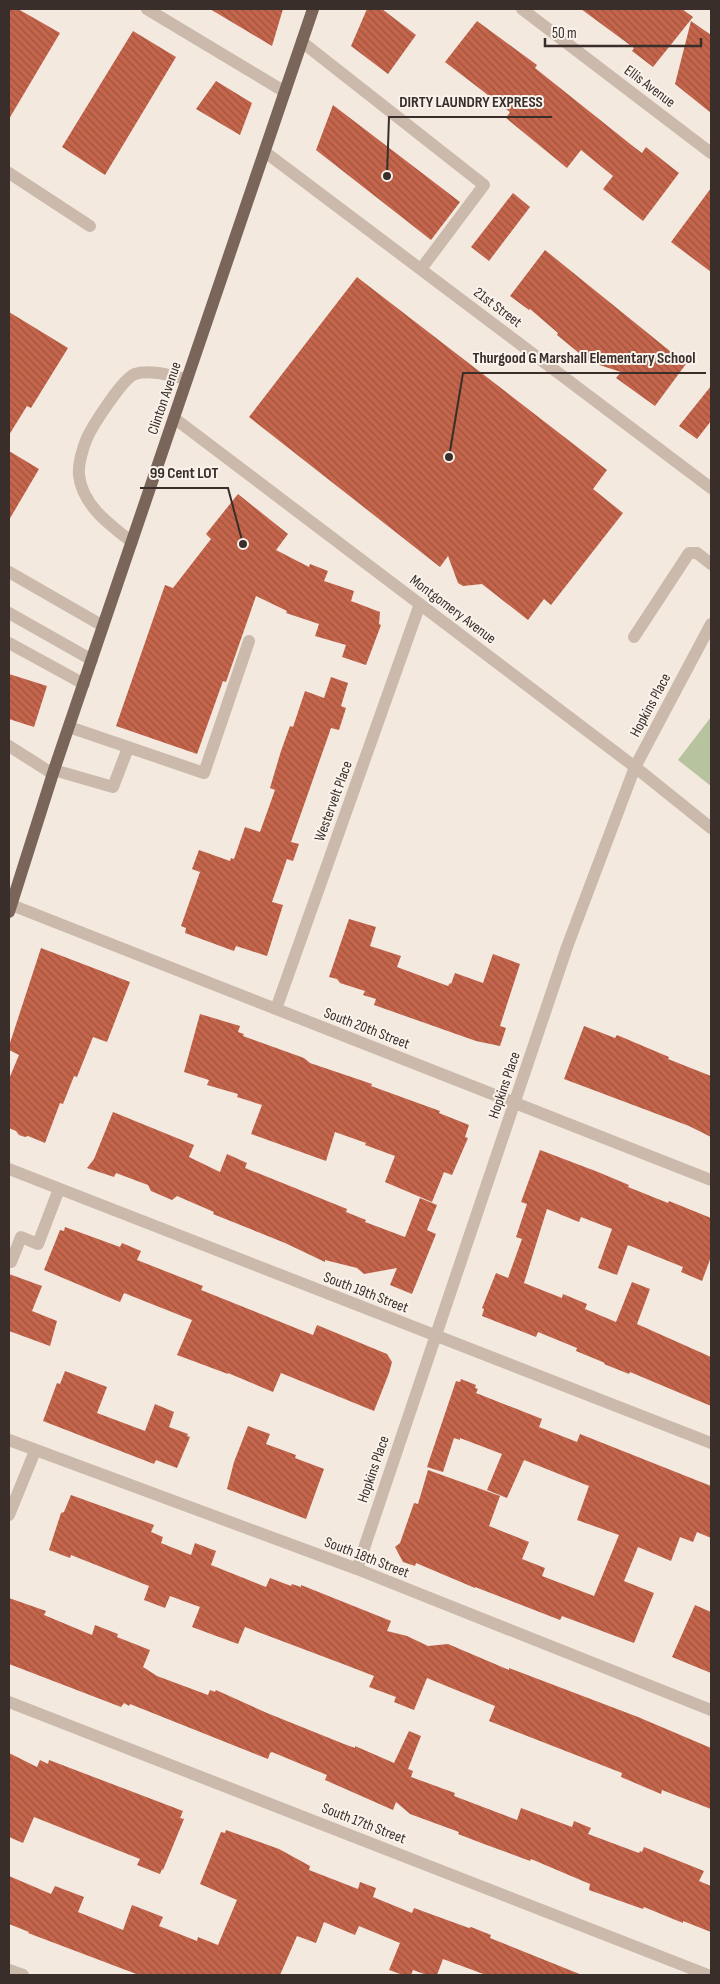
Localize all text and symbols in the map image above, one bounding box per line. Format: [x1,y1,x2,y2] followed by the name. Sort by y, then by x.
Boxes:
[545,15,701,47] scale bar
[552,24,577,43] text: 50 m
[620,61,679,112] street label: Ellis Avenue
[389,86,552,117] callout: DIRTY LAUNDRY EXPRESS
[399,93,543,112] text: DIRTY LAUNDRY EXPRESS
[470,283,526,332] street label: 21st Street
[463,342,706,373] callout: Thurgood G Marshall Elementary School
[473,349,695,368] text: Thurgood G Marshall Elementary School
[143,359,186,437] street label: Clinton Avenue
[140,457,228,488] callout: 99 Cent LOT
[150,464,218,483] text: 99 Cent LOT
[406,571,500,648] street label: Montgomery Avenue
[626,670,675,740] street label: Hopkins Place
[310,758,357,844] street label: Westervelt Place
[321,1003,413,1054] street label: South 20th Street
[484,1049,525,1121] street label: Hopkins Place
[321,1268,411,1317] street label: South 19th Street
[353,1433,394,1505] street label: Hopkins Place
[322,1533,412,1582] street label: South 18th Street
[319,1799,409,1848] street label: South 17th Street

